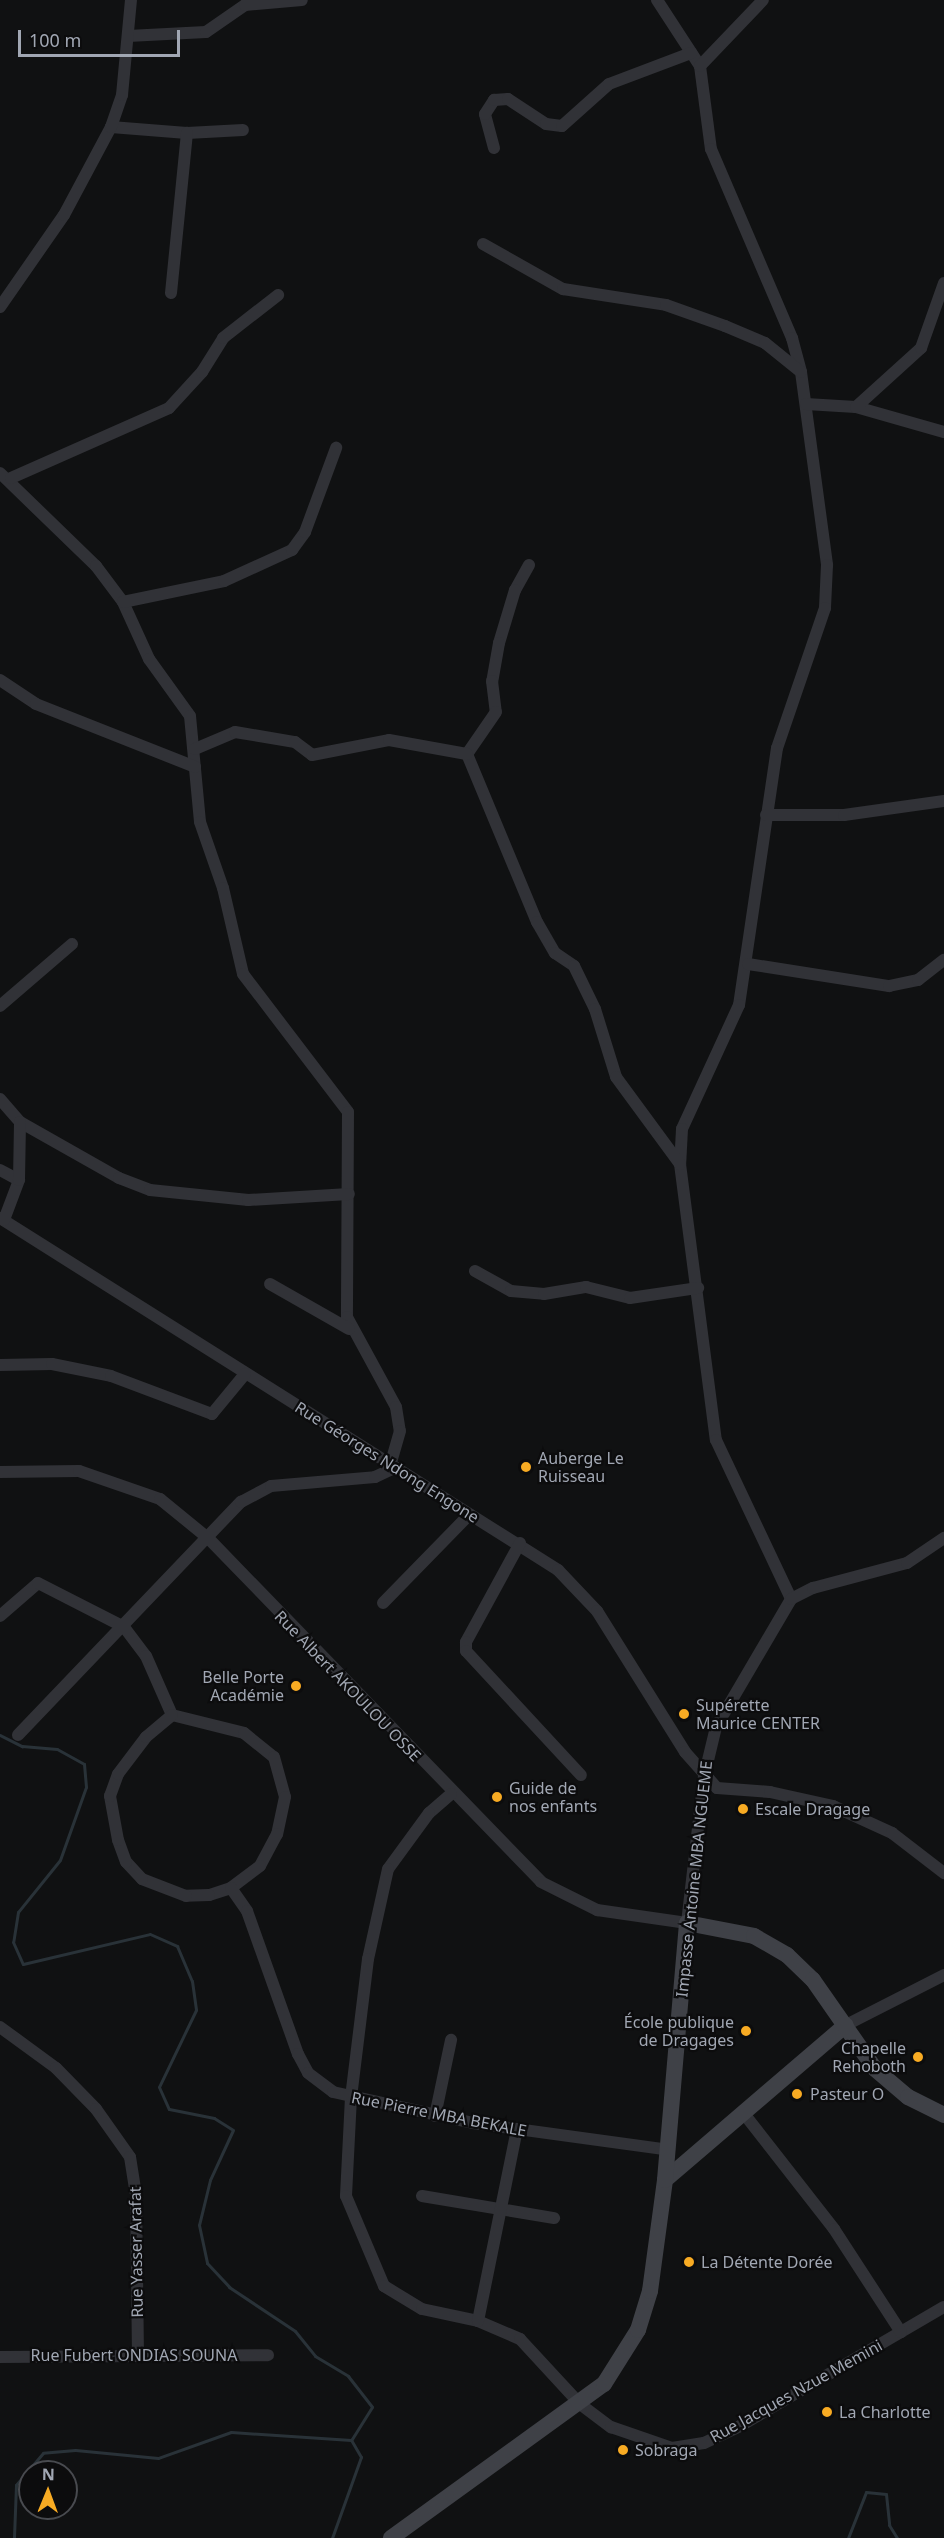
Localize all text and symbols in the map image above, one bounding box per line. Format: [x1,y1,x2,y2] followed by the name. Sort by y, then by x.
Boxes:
[21,18,183,56] scale bar
[29,28,81,52] text: 100 m
[291,1397,483,1527] street label: Rue Géorges Ndong Engone
[538,1448,624,1486] place label: Auberge Le Ruisseau
[519,1460,533,1474] marker: Auberge Le Ruisseau
[271,1607,425,1765] street label: Rue Albert AKOULOU OSSE
[202,1667,284,1705] place label: Belle Porte Académie
[289,1679,303,1693] marker: Belle Porte Académie
[696,1695,820,1733] place label: Supérette Maurice CENTER
[677,1707,691,1721] marker: Supérette Maurice CENTER
[672,1760,716,1998] street label: Impasse Antoine MBA NGUEME
[509,1778,597,1816] place label: Guide de nos enfants
[490,1790,504,1804] marker: Guide de nos enfants
[755,1799,870,1819] place label: Escale Dragage
[736,1802,750,1816] marker: Escale Dragage
[624,2012,734,2050] place label: École publique de Dragages
[739,2024,753,2038] marker: École publique de Dragages
[832,2038,906,2076] place label: Chapelle Rehoboth
[911,2050,925,2064] marker: Chapelle Rehoboth
[810,2084,884,2104] place label: Pasteur O
[788,2085,806,2103] marker: Pasteur O
[350,2088,528,2140] street label: Rue Pierre MBA BEKALE
[125,2186,147,2318] street label: Rue Yasser Arafat
[701,2252,833,2272] place label: La Détente Dorée
[682,2255,696,2269] marker: La Détente Dorée
[707,2336,885,2446] street label: Rue Jacques Nzue Memini
[31,2345,237,2365] street label: Rue Fubert ONDIAS SOUNA
[839,2402,930,2422] place label: La Charlotte
[820,2405,834,2419] marker: La Charlotte
[635,2440,697,2460] place label: Sobraga
[616,2443,630,2457] marker: Sobraga
[18,2460,78,2520] north arrow
[42,2463,55,2485] text: N

